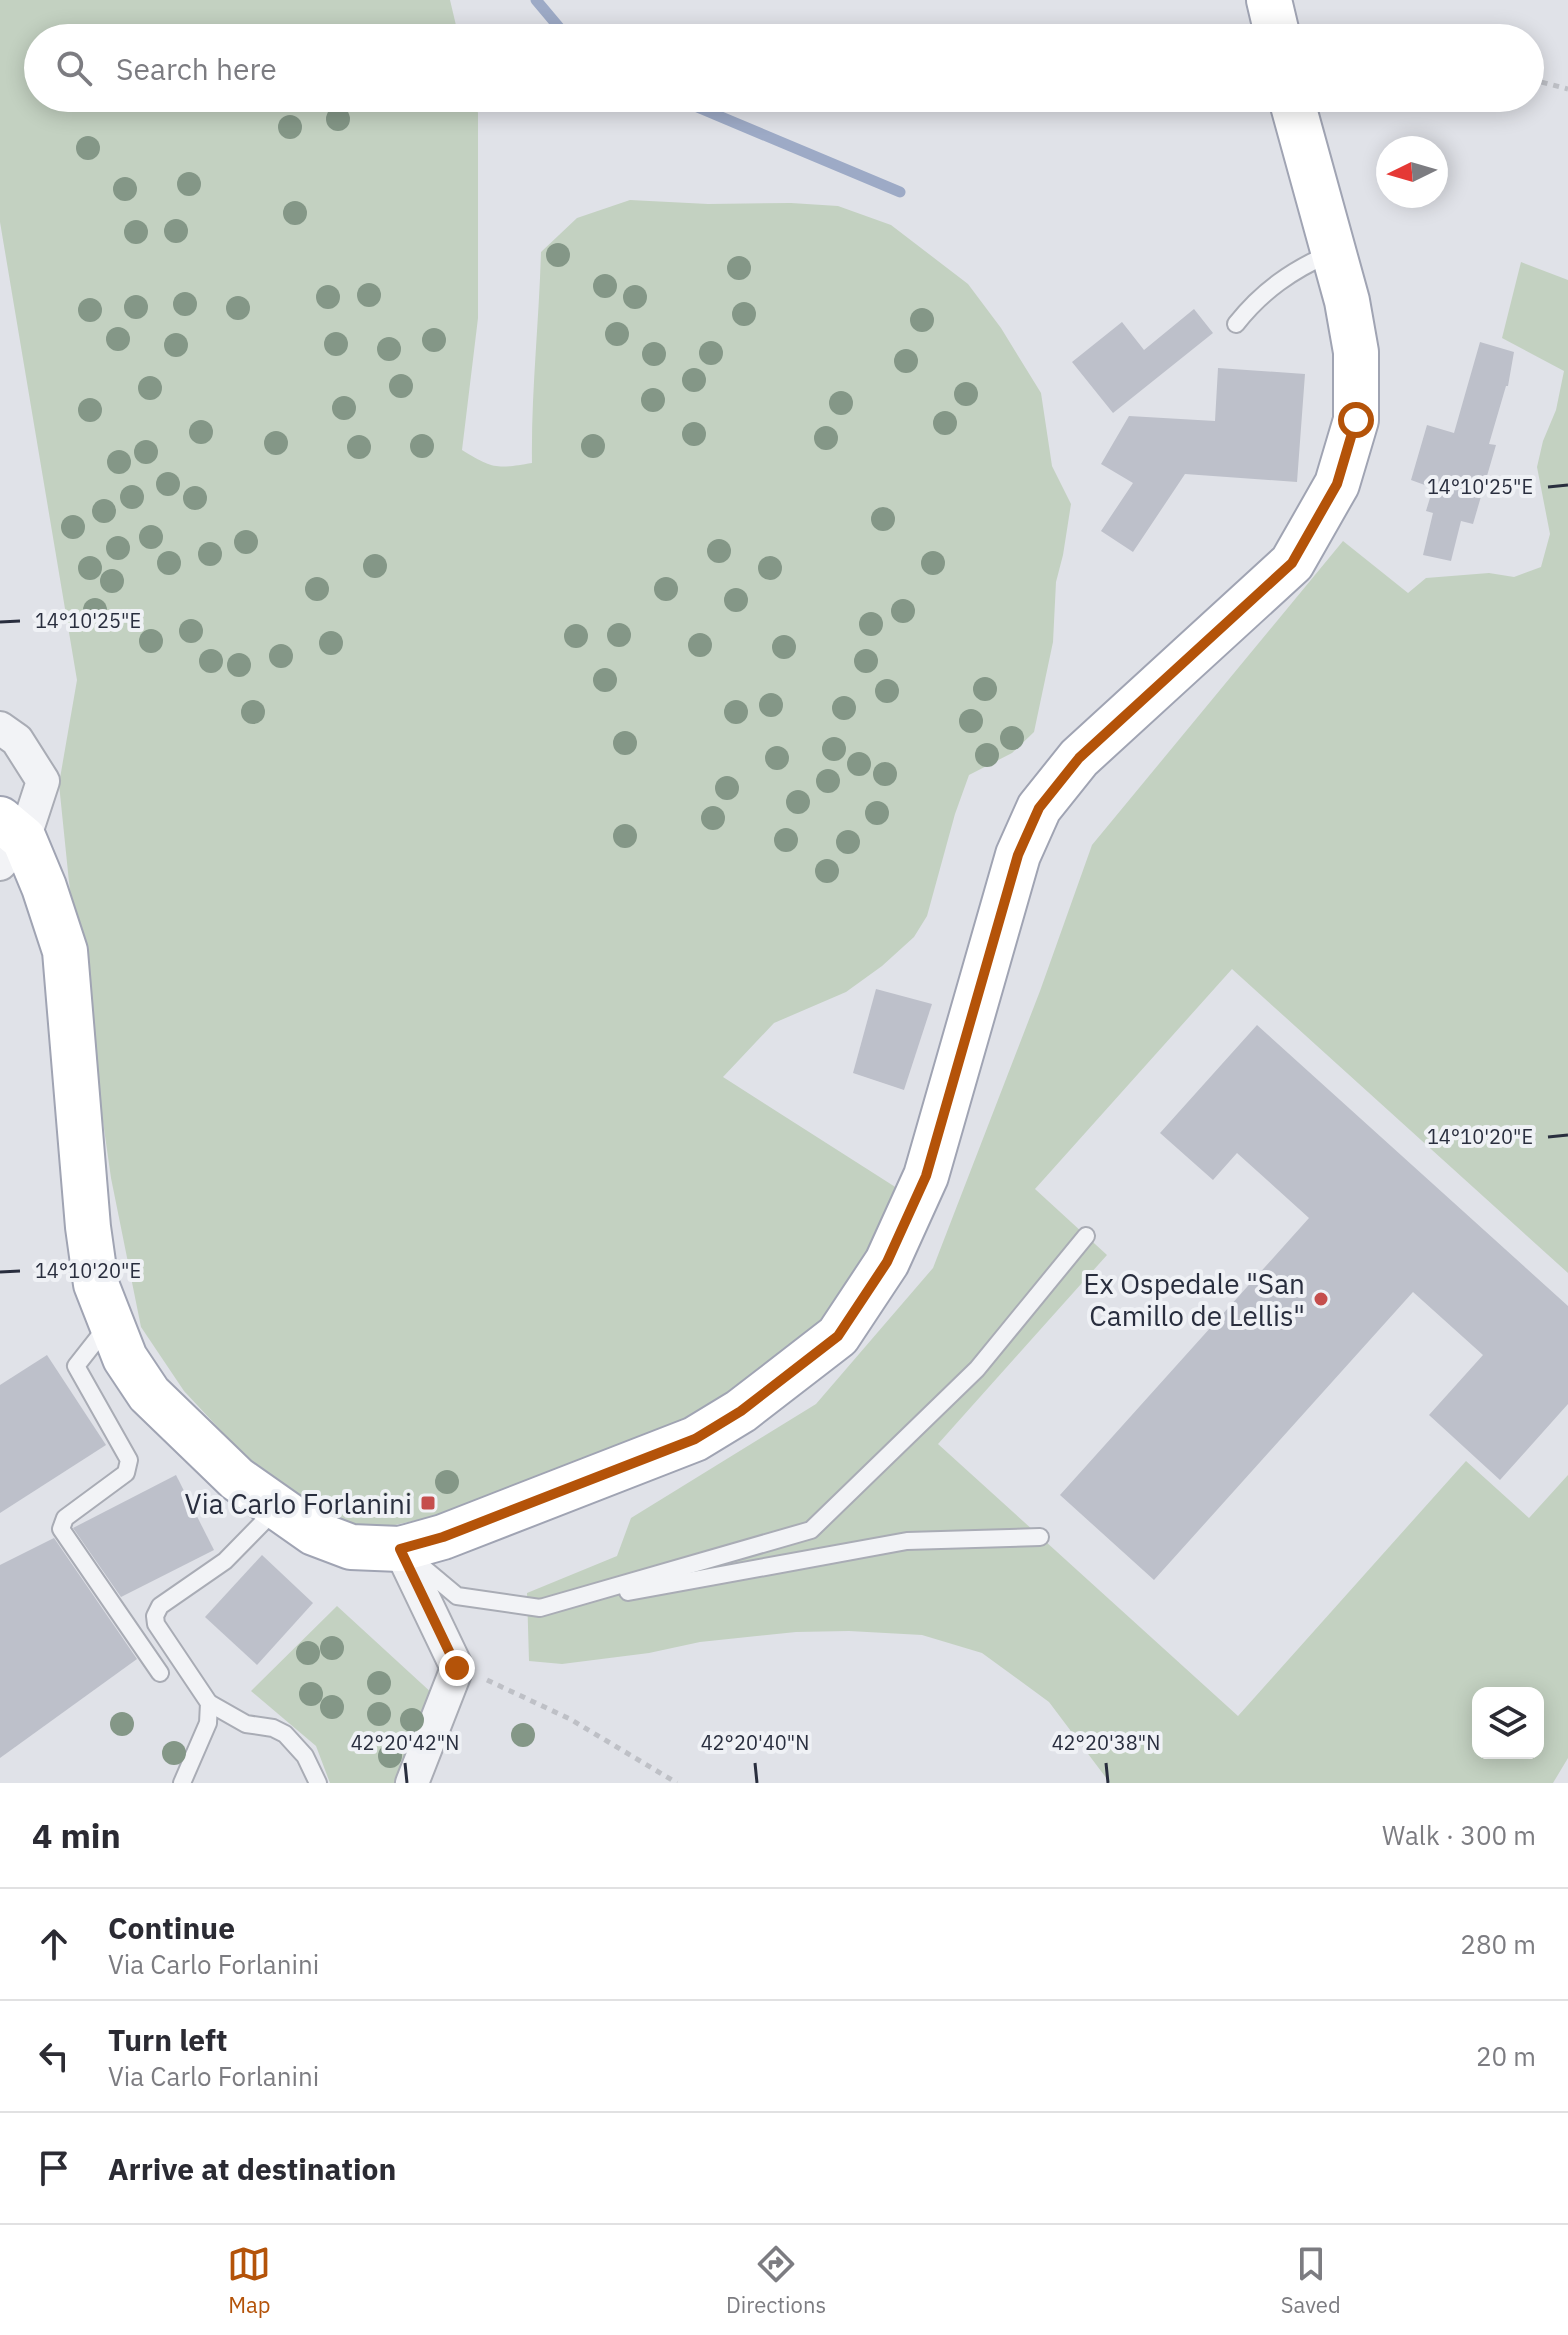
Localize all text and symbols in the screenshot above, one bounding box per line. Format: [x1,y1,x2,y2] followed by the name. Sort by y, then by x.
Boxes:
[24,24,1544,112] search box
[52,46,96,90] icon: search
[116,49,277,88] text: Search here
[1376,136,1448,208] north arrow
[1338,402,1374,438] route start
[1427,473,1533,500] text: 14°10'25"E
[35,607,141,634] text: 14°10'25"E
[1427,1123,1533,1150] text: 14°10'20"E
[35,1257,141,1284] text: 14°10'20"E
[1083,1265,1305,1334] place label: Ex Ospedale "San Camillo de Lellis"
[1312,1290,1330,1308] marker: Ex Ospedale "San Camillo de Lellis"
[185,1485,412,1522] place label: Via Carlo Forlanini
[419,1494,437,1512] marker: Via Carlo Forlanini
[439,1650,475,1686] route end
[1472,1687,1544,1759] map controls
[1472,1687,1544,1759] button: layers
[351,1729,459,1756] text: 42°20'42"N
[701,1729,809,1756] text: 42°20'40"N
[1052,1729,1160,1756] text: 42°20'38"N
[32,1813,121,1857] text: 4 min
[1382,1818,1536,1852] text: Walk · 300 m
[108,1908,235,1947] text: Continue
[32,1922,76,1966] icon: ahead
[1460,1927,1536,1961] text: 280 m
[108,1947,319,1981] text: Via Carlo Forlanini
[108,2020,227,2059] text: Turn left
[32,2034,76,2078] icon: left
[1476,2039,1536,2073] text: 20 m
[108,2059,319,2093] text: Via Carlo Forlanini
[32,2146,76,2190] icon: arrive
[108,2149,396,2188] text: Arrive at destination
[227,2242,271,2319] tab: Map
[726,2242,826,2319] tab: Directions
[1281,2242,1341,2319] tab: Saved

